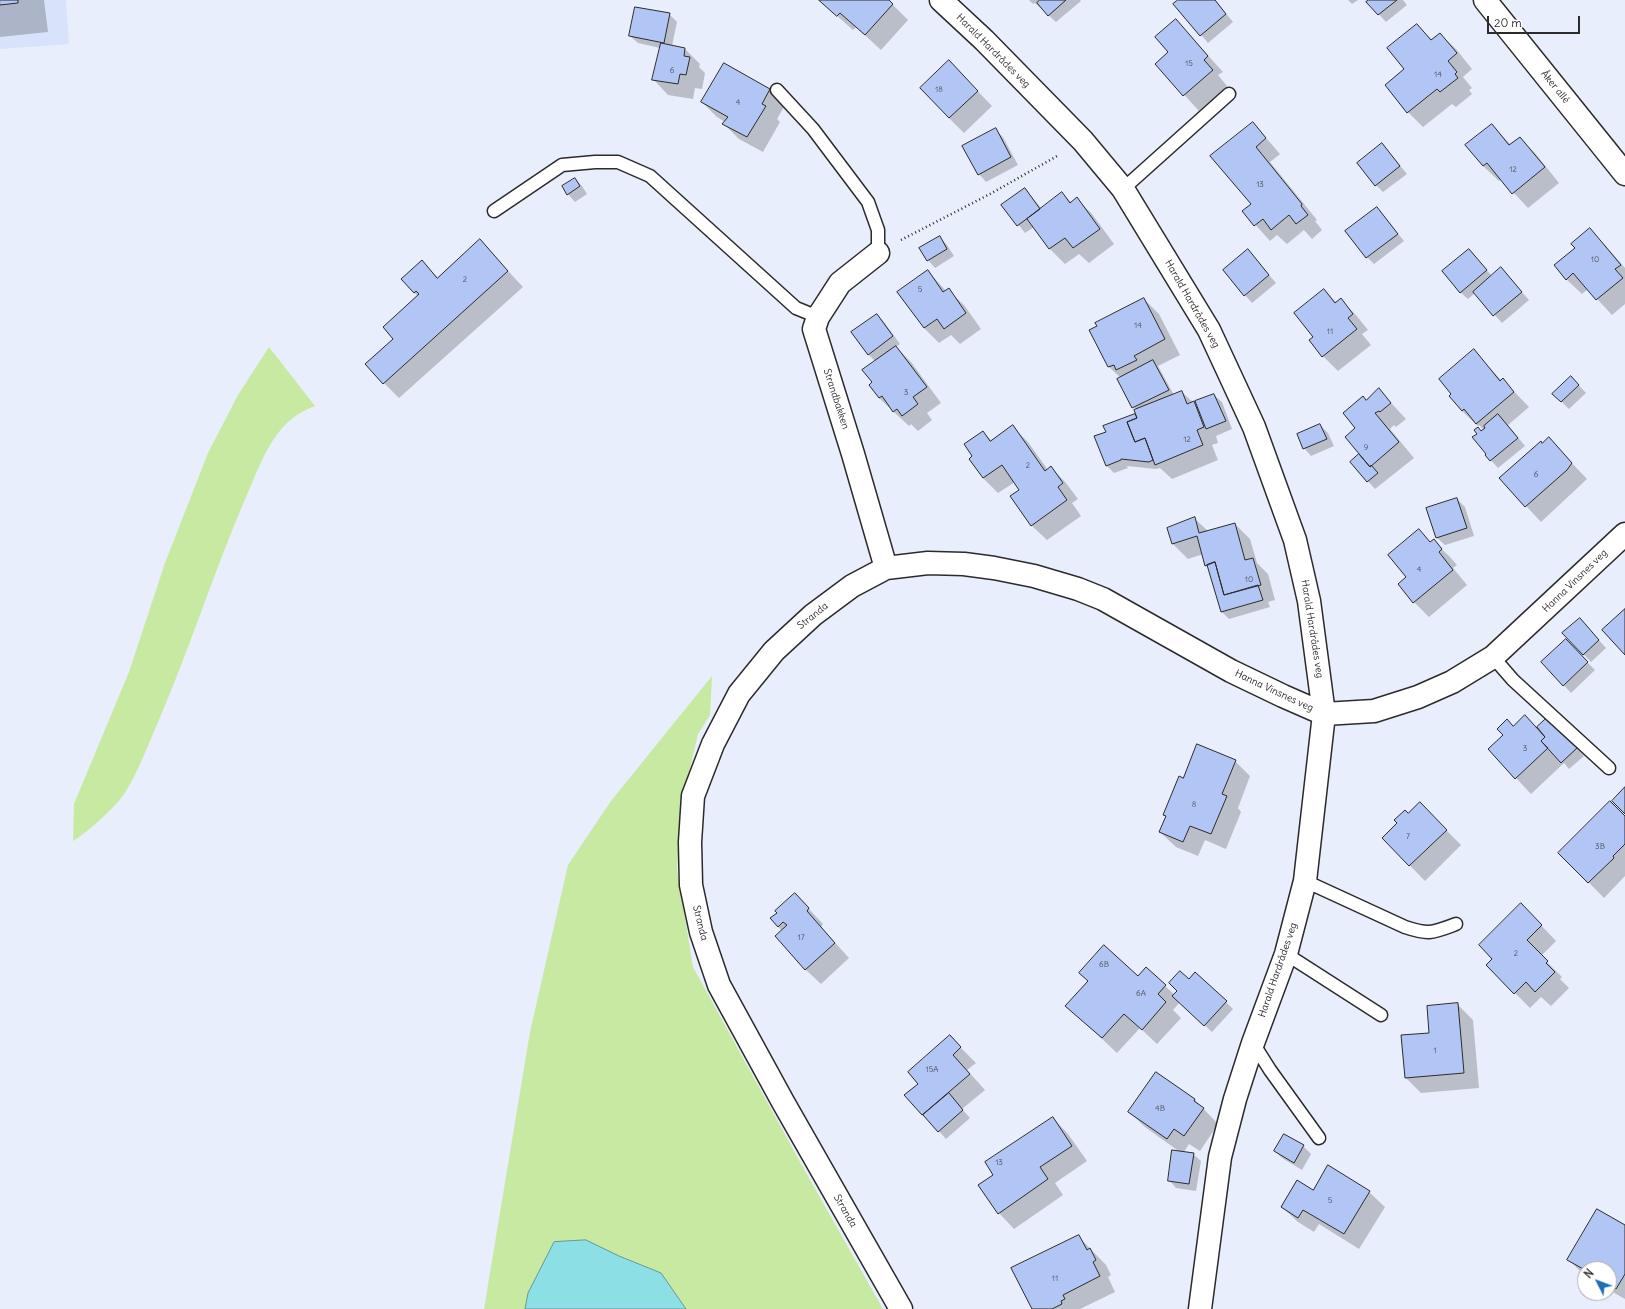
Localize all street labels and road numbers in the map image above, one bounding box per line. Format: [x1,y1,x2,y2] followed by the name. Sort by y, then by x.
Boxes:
[954,12,1032,90] street label: Harald Hardrådes veg
[1538,68,1572,106] street label: Åker allé
[1162,258,1222,350] street label: Harald Hardrådes veg
[821,367,851,431] street label: Strandbakken
[1540,547,1610,615] street label: Hanna Vinsnes veg
[1298,579,1326,679] street label: Harald Hardrådes veg
[795,600,831,632] street label: Stranda
[1233,668,1315,714] street label: Hanna Vinsnes veg
[690,904,710,942] street label: Stranda
[1256,921,1300,1019] street label: Harald Hardrådes veg
[831,1192,859,1230] street label: Stranda

